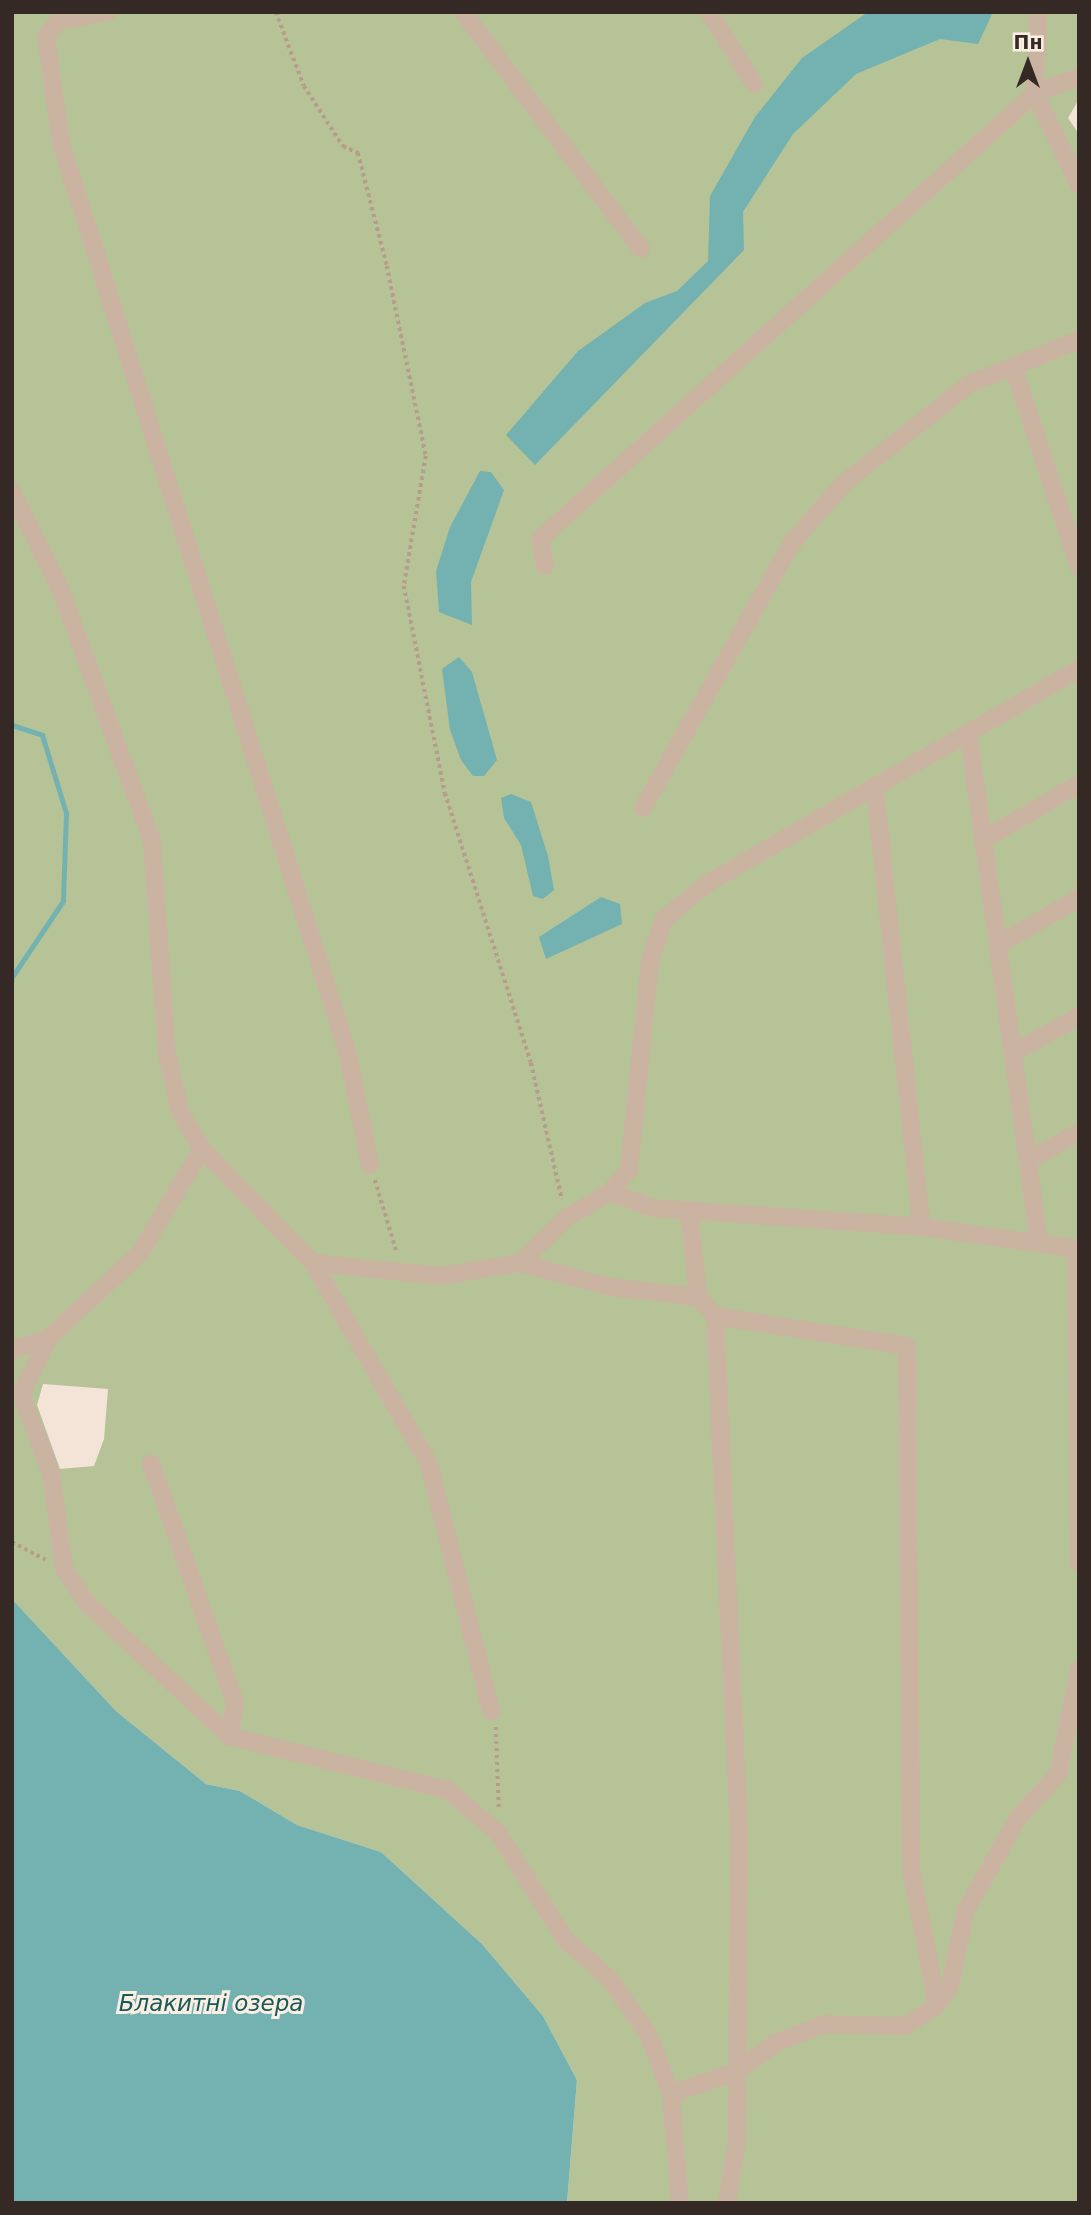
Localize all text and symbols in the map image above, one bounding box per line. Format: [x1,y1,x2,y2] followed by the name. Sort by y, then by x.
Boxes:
[993,28,1063,98] north arrow
[1013,31,1043,53] text: Пн
[119,1989,303,2017] water label: Блакитні озера

